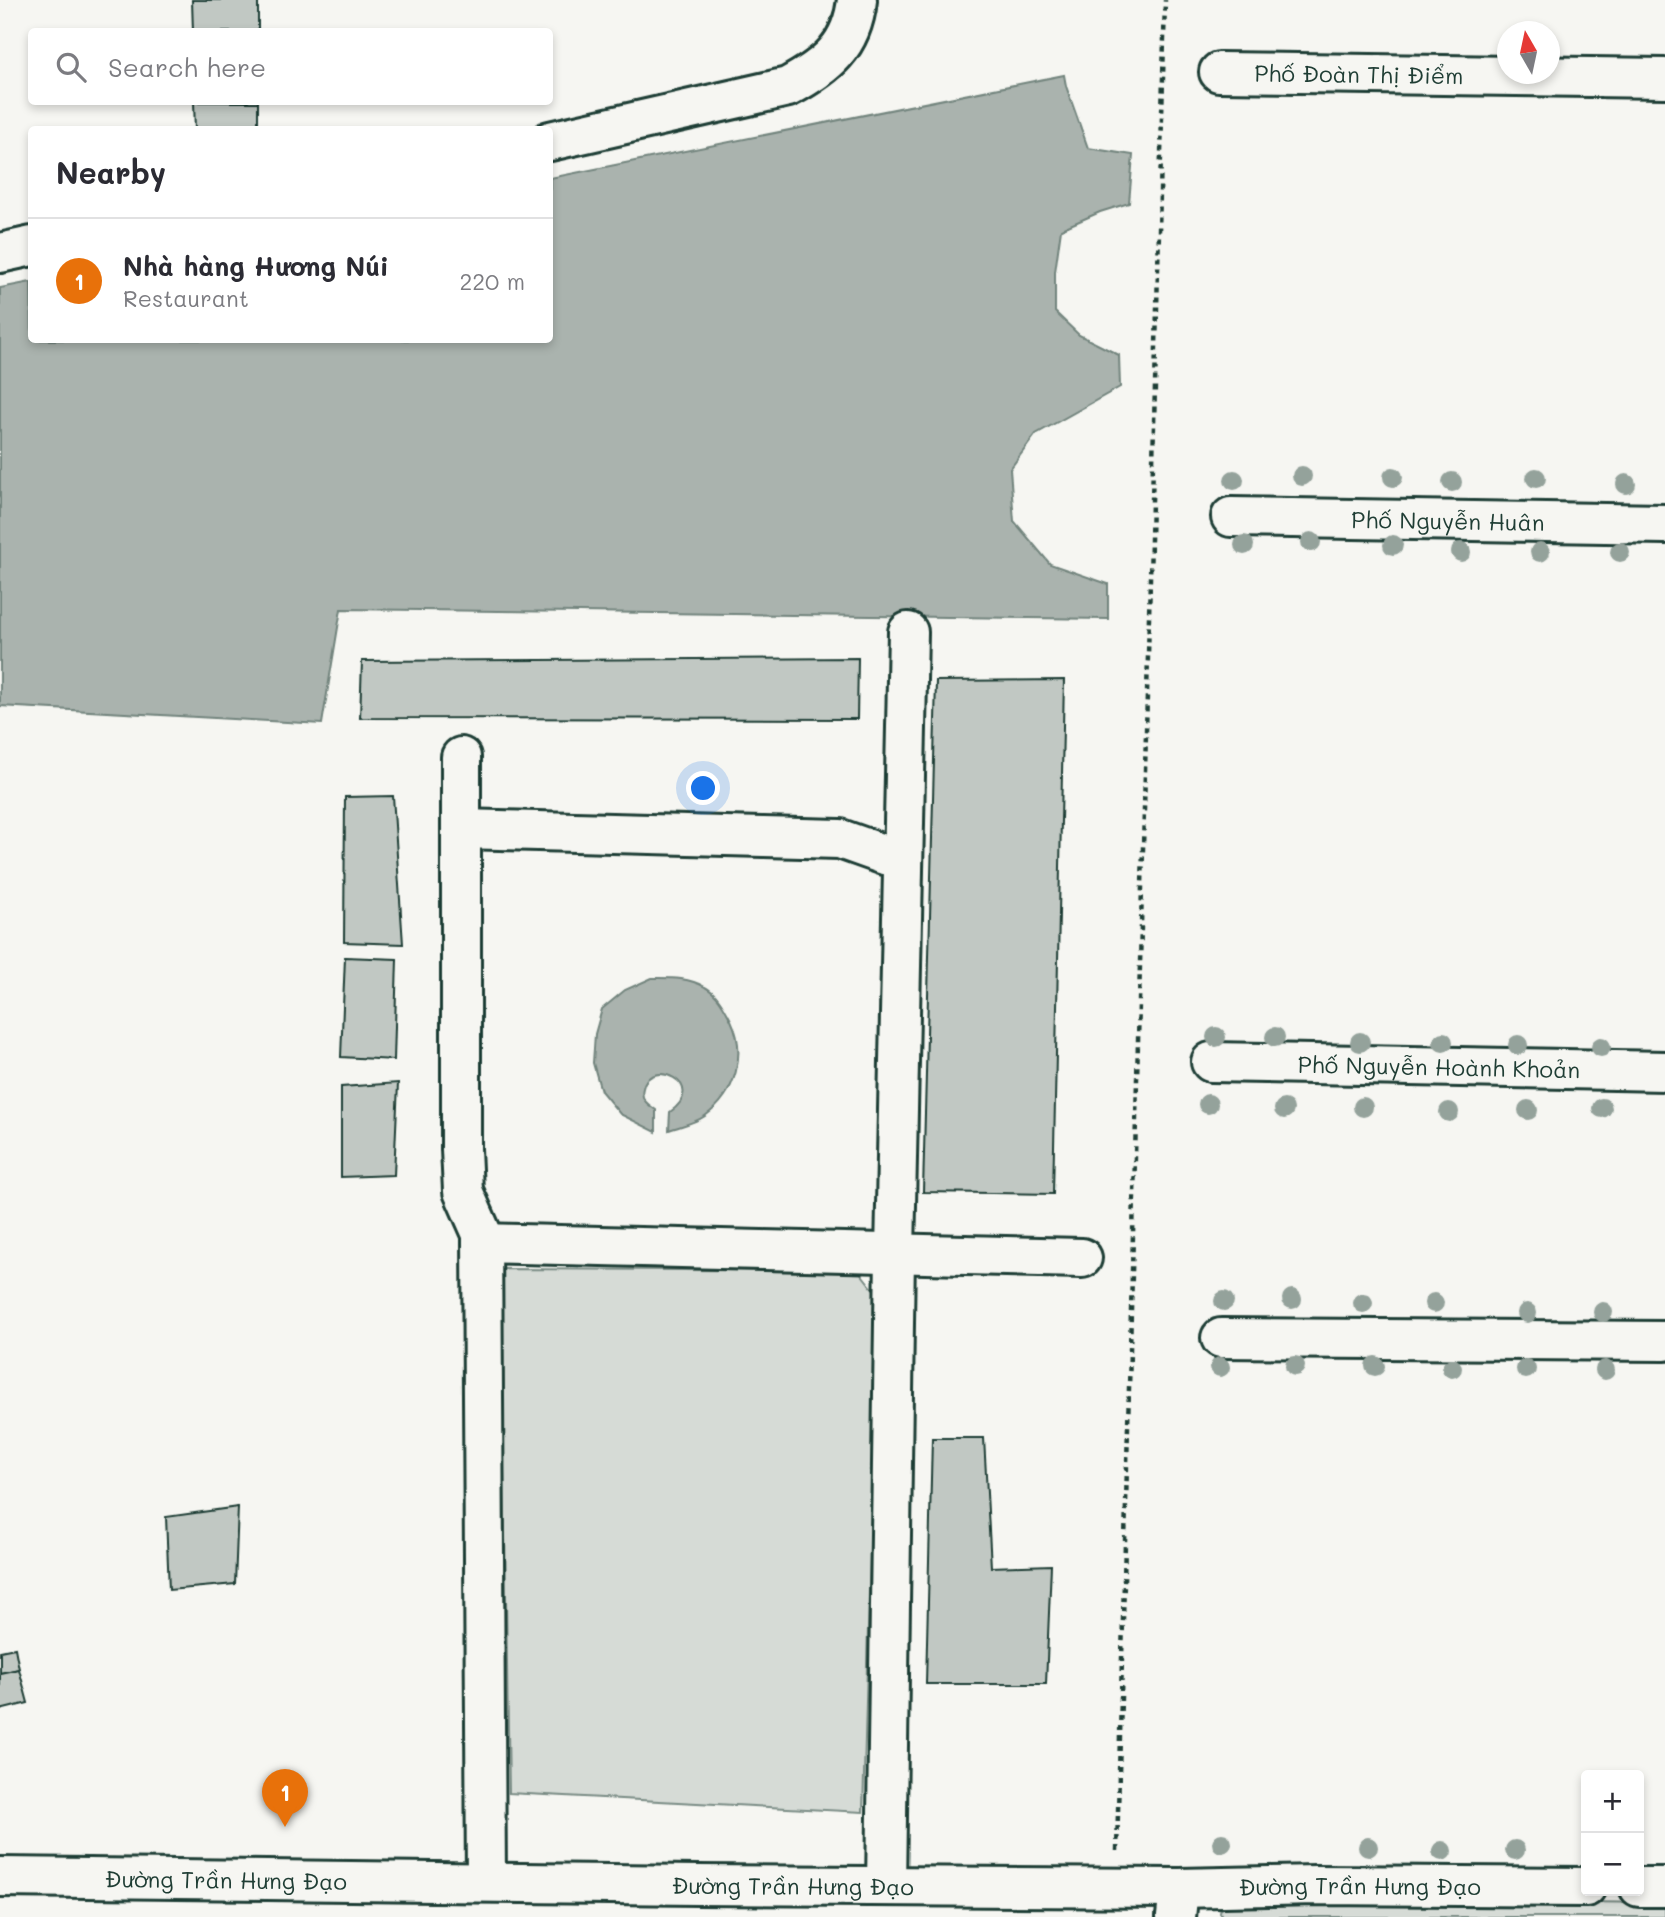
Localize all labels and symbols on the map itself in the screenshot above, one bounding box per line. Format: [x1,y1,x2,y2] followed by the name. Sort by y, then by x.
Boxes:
[1497,21,1560,84] north arrow
[1254,57,1464,90] street label: Phố Đoàn Thị Điểm
[1351,504,1545,537] street label: Phố Nguyễn Huân
[686,771,720,805] your location
[1297,1049,1581,1084] street label: Phố Nguyễn Hoành Khoản
[262,1769,308,1827] pin: 1
[105,1863,347,1896] street label: Đường Trần Hưng Đạo
[672,1870,914,1901] street label: Đường Trần Hưng Đạo
[1239,1870,1481,1902] street label: Đường Trần Hưng Đạo

